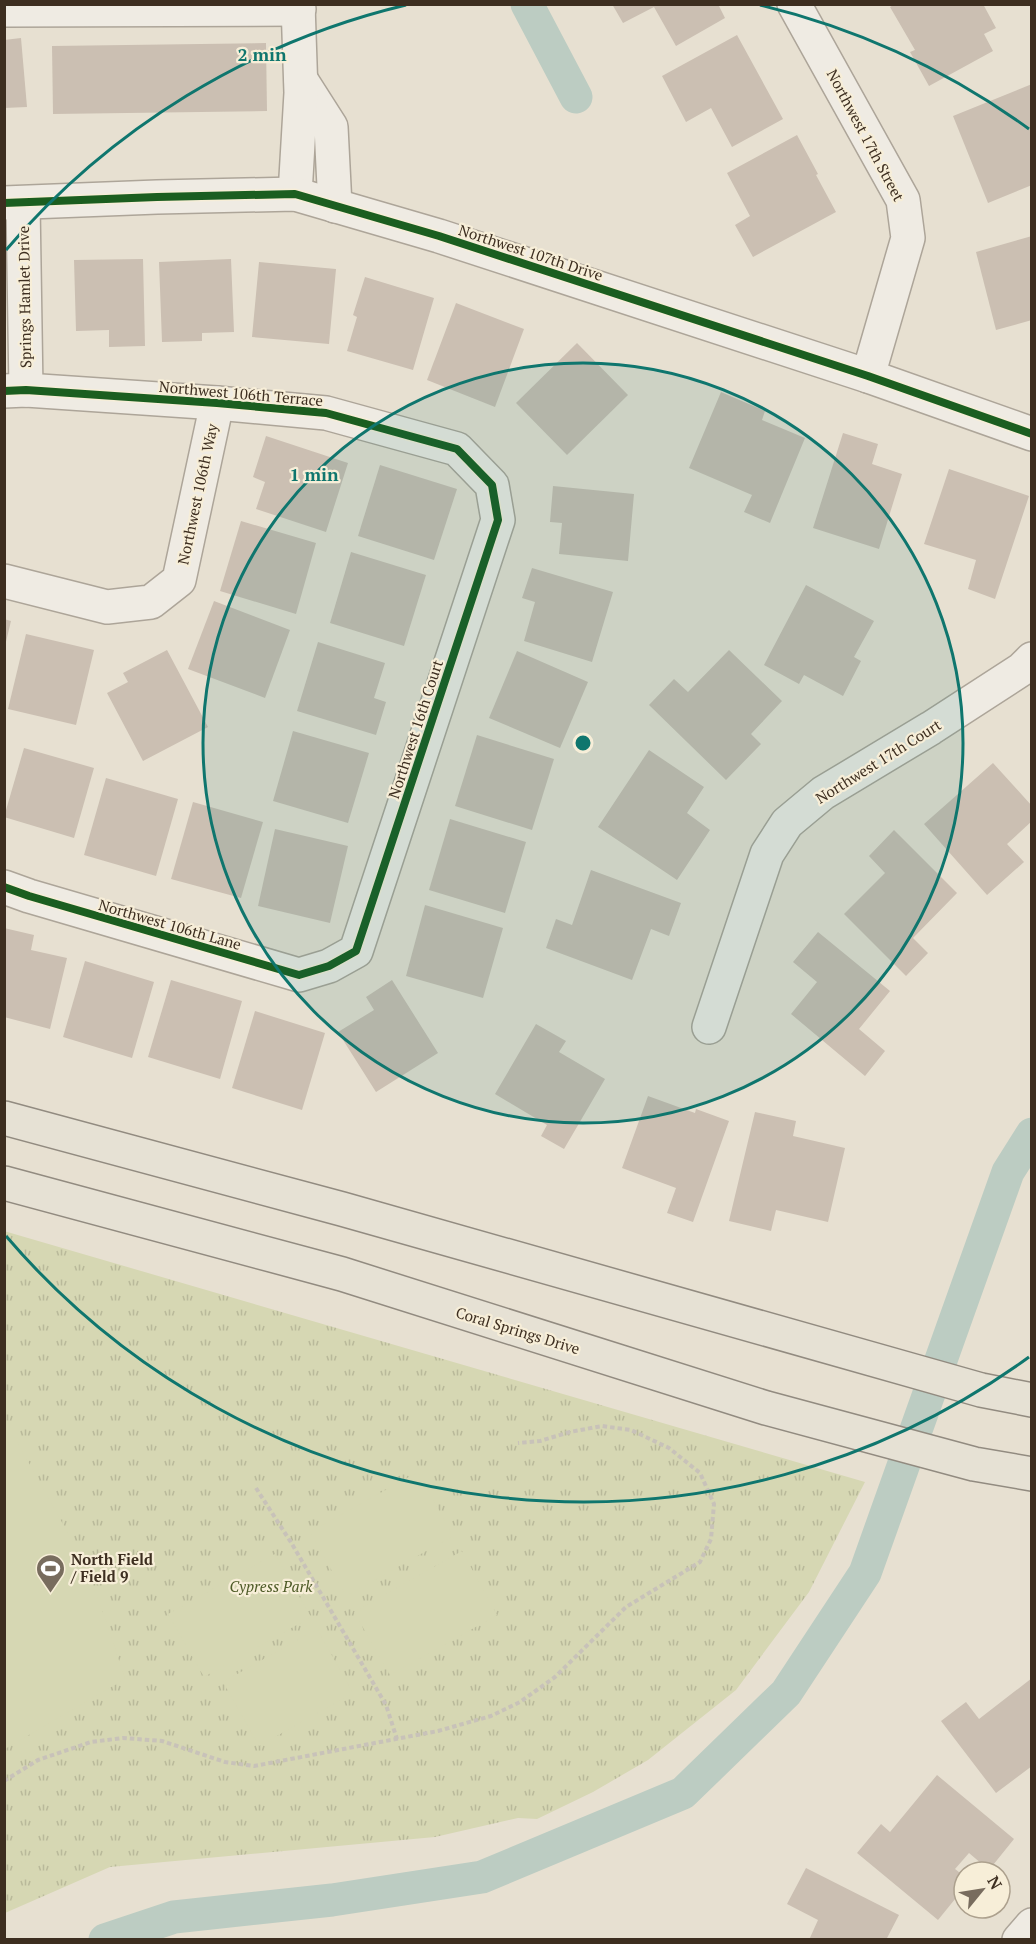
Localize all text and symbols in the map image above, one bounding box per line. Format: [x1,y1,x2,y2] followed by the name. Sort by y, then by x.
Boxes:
[237,42,287,66] text: 2 min
[823,66,909,205] street label: Northwest 17th Street
[456,219,606,285] street label: Northwest 107th Drive
[13,226,35,368] street label: Springs Hamlet Drive
[158,376,324,410] street label: Northwest 106th Terrace
[172,421,222,566] street label: Northwest 106th Way
[289,462,339,486] text: 1 min
[383,657,447,801] street label: Northwest 16th Court
[812,714,945,808] street label: Northwest 17th Court
[573,733,593,753] centre of rings
[96,894,244,954] street label: Northwest 106th Lane
[454,1302,582,1358] street label: Coral Springs Drive
[70,1549,153,1586] place label: North Field / Field 9
[34,1552,66,1594] sports icon: North Field / Field 9
[230,1576,313,1596] park label: Cypress Park
[952,1860,1012,1920] north arrow
[982,1872,1008,1893] text: N

